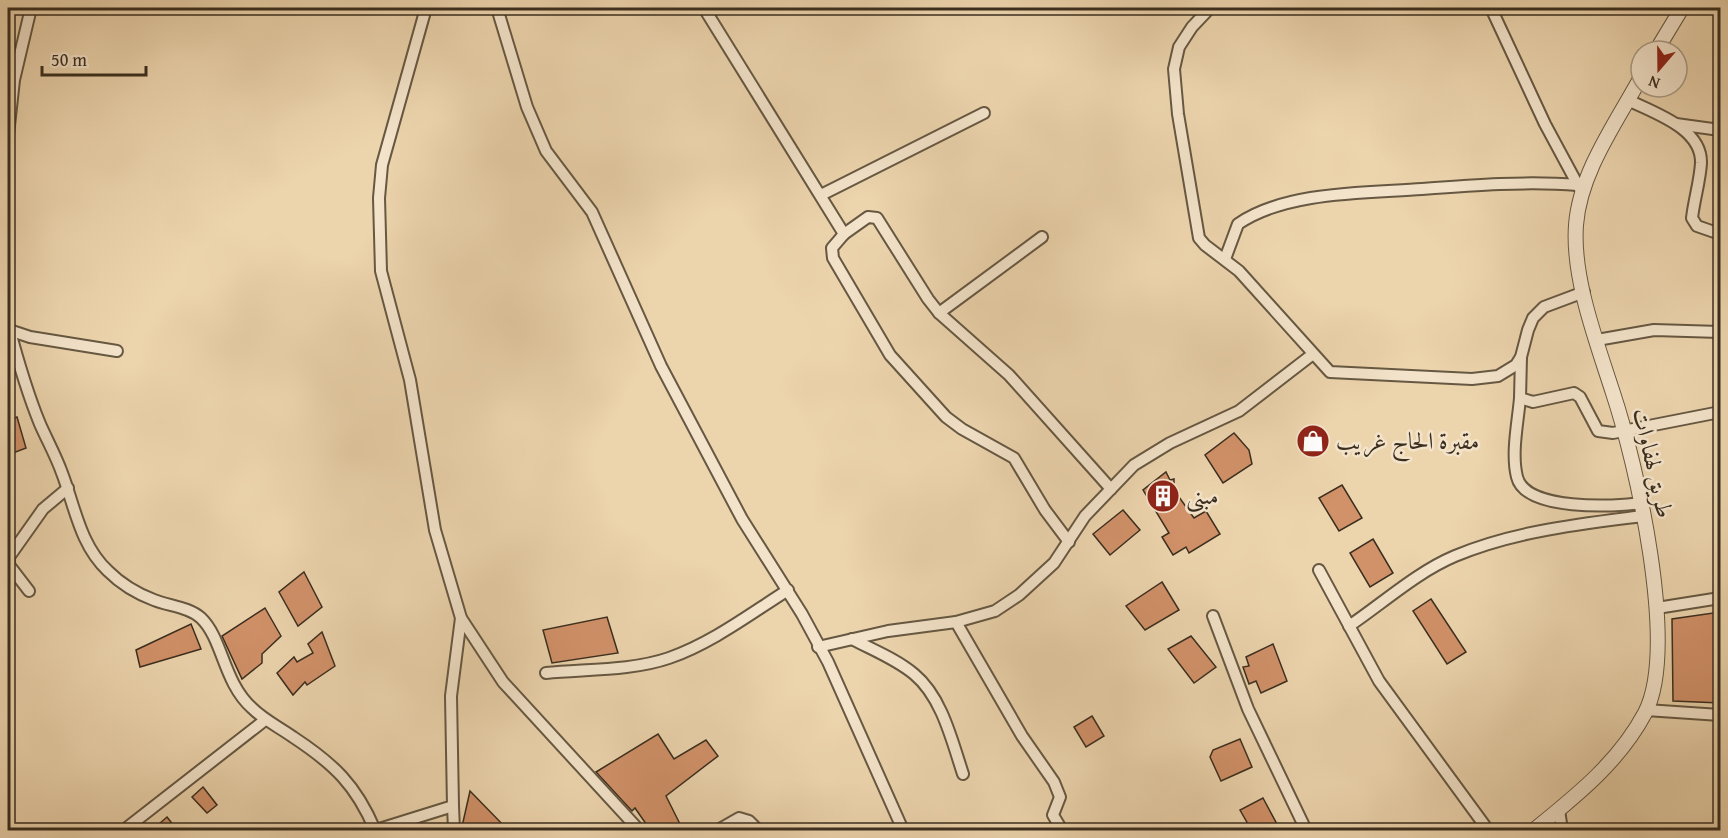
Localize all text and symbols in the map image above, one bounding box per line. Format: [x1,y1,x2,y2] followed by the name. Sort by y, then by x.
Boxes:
[42,39,146,77] scale bar
[1629,39,1689,99] north arrow
[51,46,87,73] text: 50 m
[1644,70,1663,96] text: N
[1624,404,1683,521] street label: طريق لهفاوات
[1295,423,1331,459] shop icon: مقبرة الحاج غريب
[1336,423,1479,462] place label: مقبرة الحاج غريب
[1145,478,1181,514] building icon: مبنى
[1186,478,1219,513] place label: مبنى

